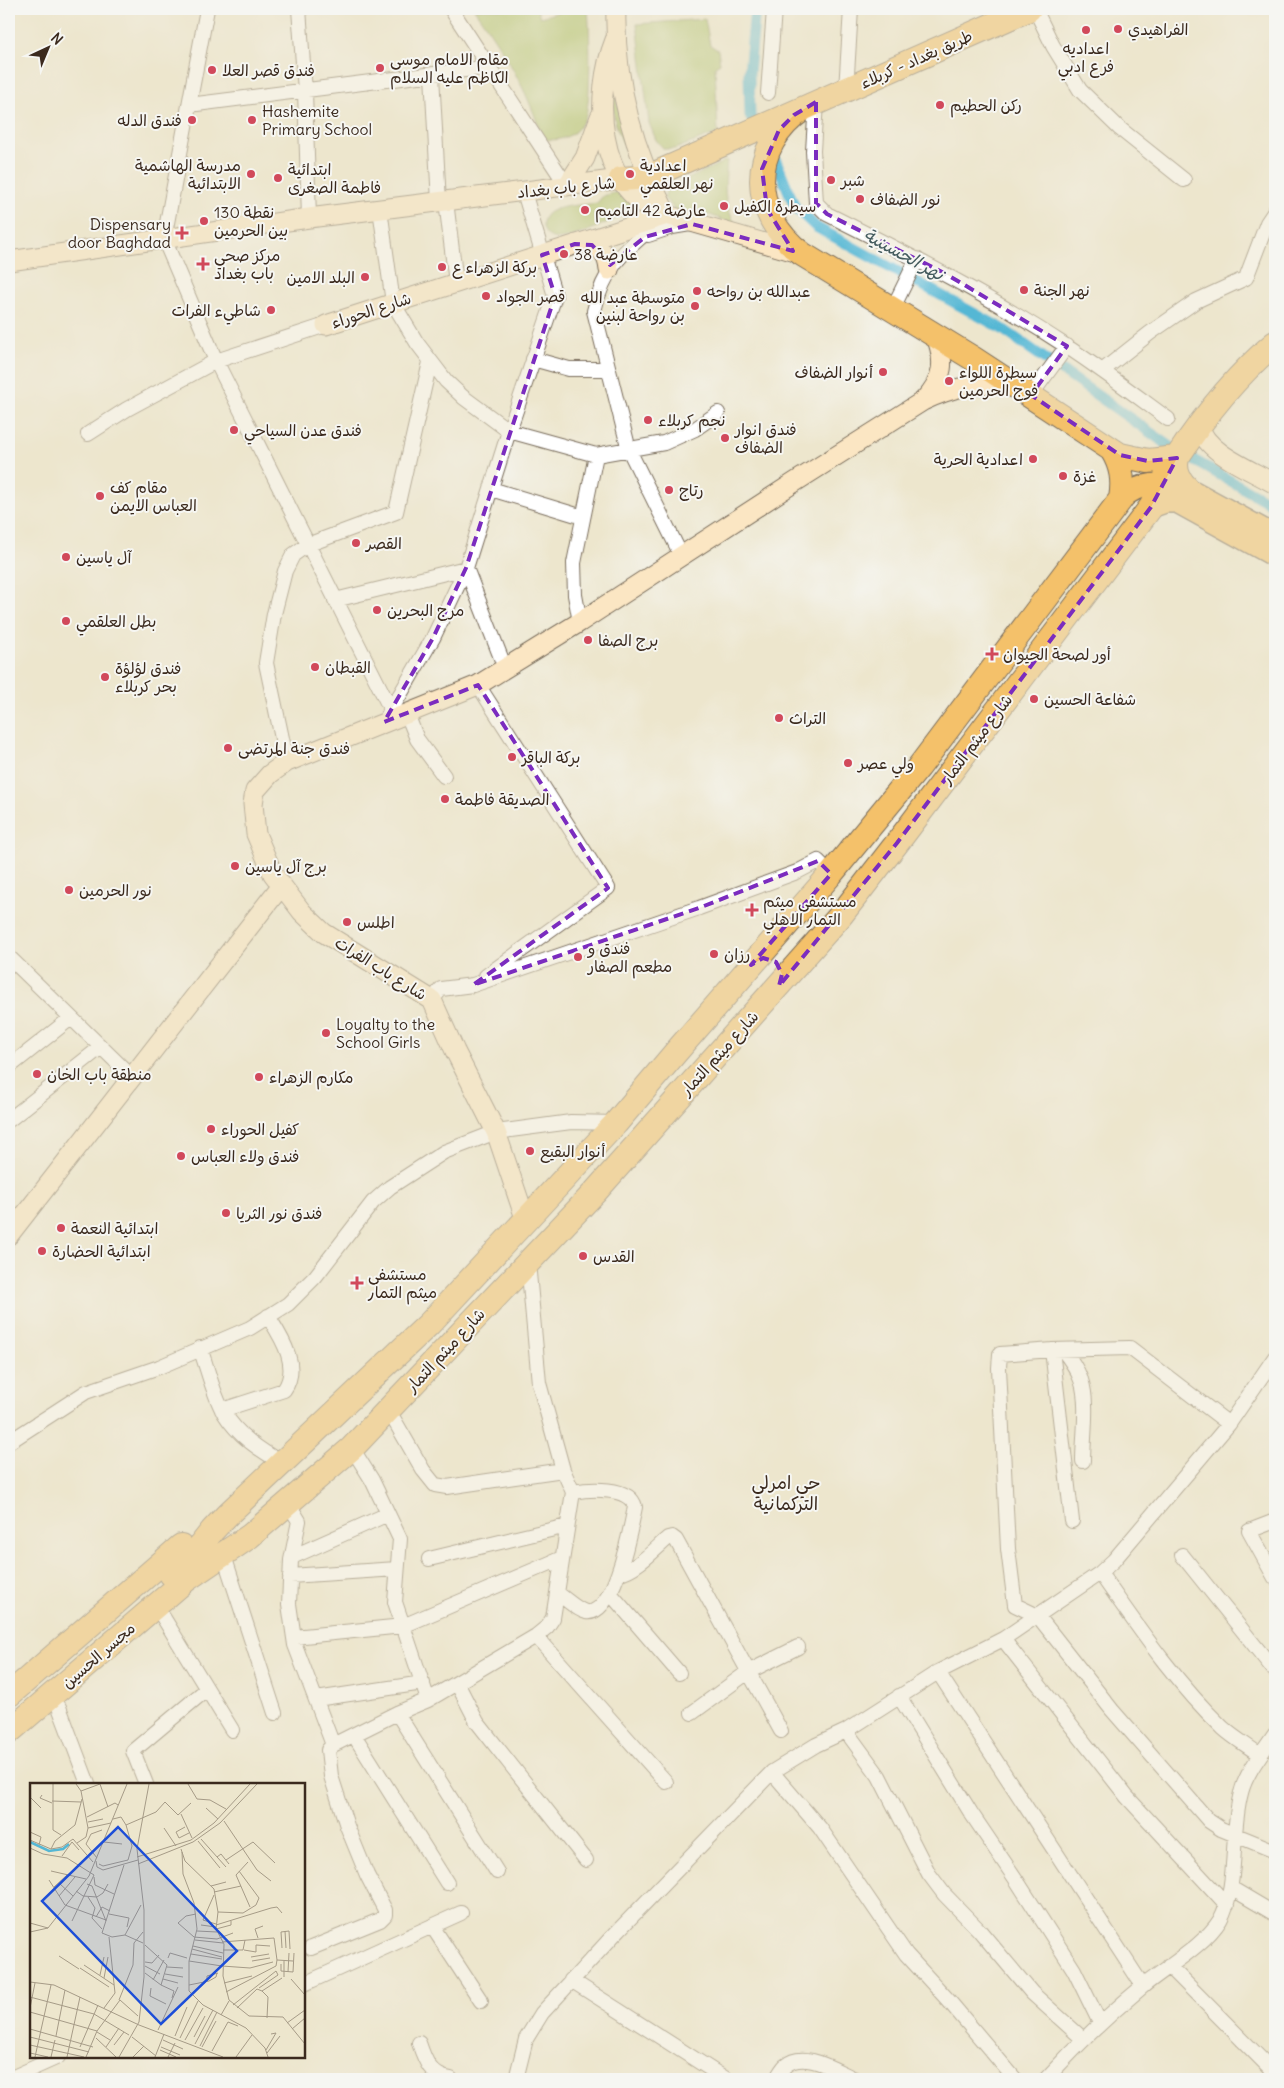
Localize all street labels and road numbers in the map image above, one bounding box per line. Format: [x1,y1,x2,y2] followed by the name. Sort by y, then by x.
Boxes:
[857,25,975,93] street label: طريق بغداد - كربلاء
[516,172,616,204] street label: شارع باب بغداد
[329,288,414,334] street label: شارع الحوراء
[935,690,1019,791] street label: شارع ميثم التمار
[330,932,431,1006] street label: شارع باب الفرات
[675,1006,765,1102] street label: شارع ميثم التمار
[400,1304,491,1399] street label: شارع ميثم التمار
[57,1618,139,1692] street label: مجسر الحسين

